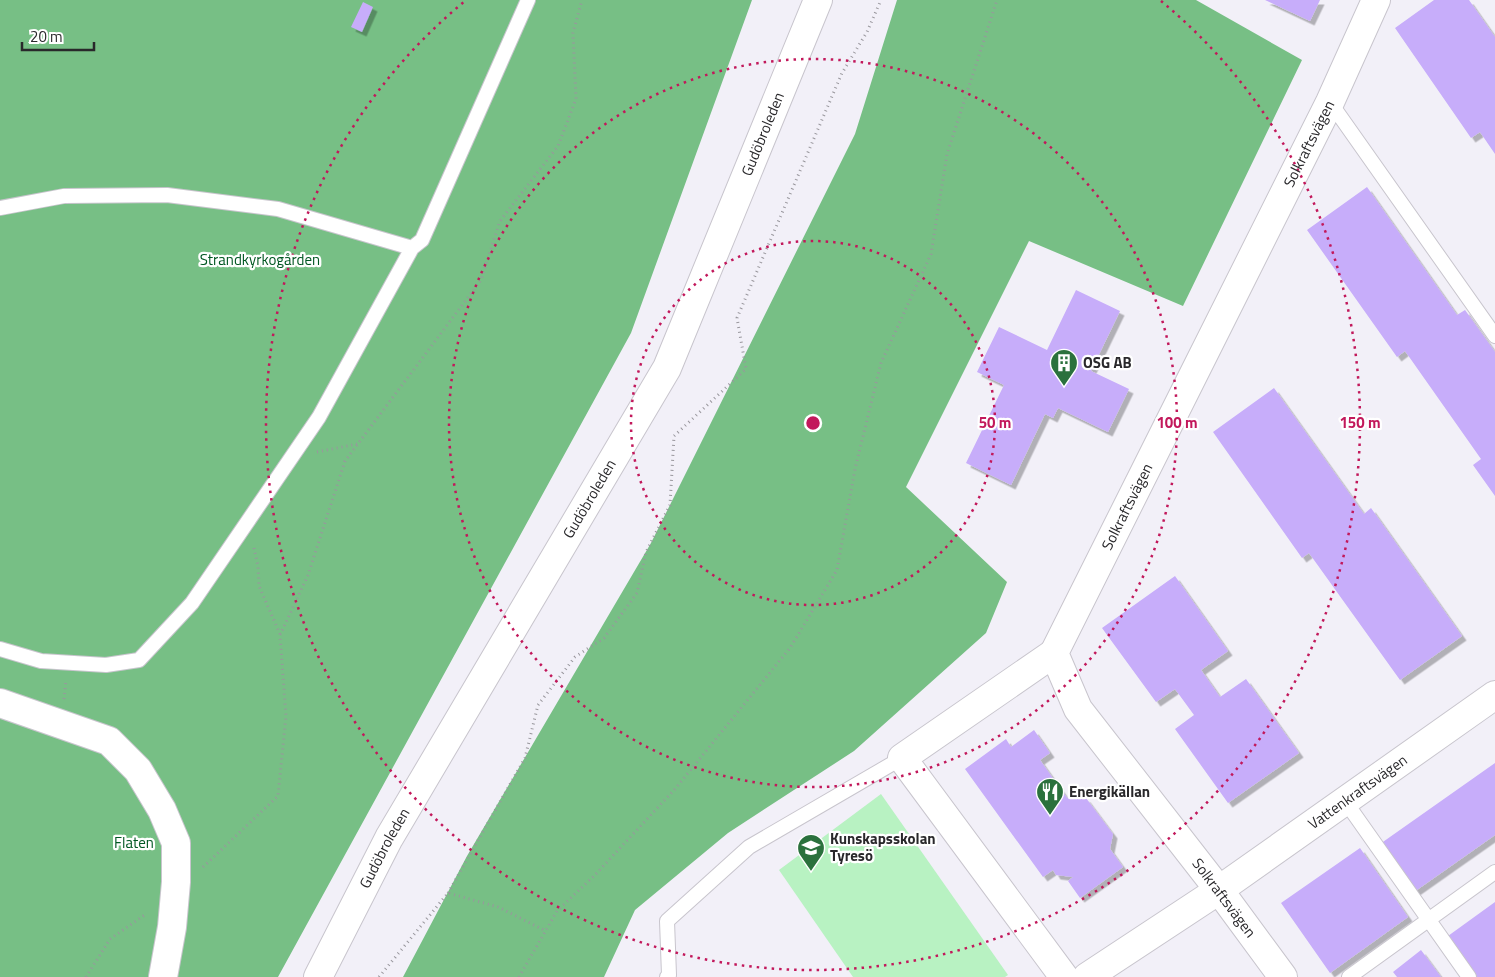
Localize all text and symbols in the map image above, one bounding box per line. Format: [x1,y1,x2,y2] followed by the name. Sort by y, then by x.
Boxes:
[22,20,95,52] scale bar
[30,25,63,48] text: 20 m
[735,89,790,179] street label: Gudöbroleden
[1277,96,1340,191] street label: Solkraftsvägen
[200,248,320,271] park label: Strandkyrkogården
[1049,348,1079,387] building icon: OSG AB
[1083,351,1132,374] place label: OSG AB
[979,411,1011,434] text: 50 m
[1156,411,1198,434] text: 100 m
[1339,411,1381,434] text: 150 m
[804,414,822,432] centre of rings
[557,455,622,543] street label: Gudöbroleden
[1095,459,1158,554] street label: Solkraftsvägen
[1303,748,1412,835] street label: Vattenkraftsvägen
[1035,777,1065,816] restaurant icon: Energikällan
[1069,780,1150,803] place label: Energikällan
[353,803,415,892] street label: Gudöbroleden
[830,827,936,867] place label: Kunskapsskolan Tyresö
[114,831,154,854] park label: Flaten
[796,833,826,872] school or university icon: Kunskapsskolan Tyresö
[1187,853,1262,942] street label: Solkraftsvägen

